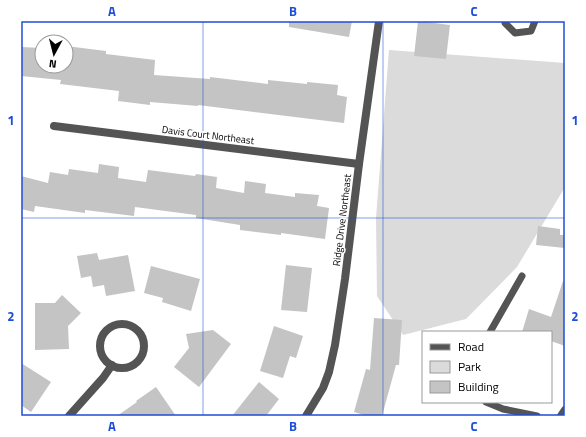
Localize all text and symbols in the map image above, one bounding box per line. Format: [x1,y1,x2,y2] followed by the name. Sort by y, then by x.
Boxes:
[108,1,116,21] text: A
[289,1,297,21] text: B
[470,1,478,21] text: C
[34,34,74,74] north arrow
[48,56,58,72] text: N
[7,110,15,130] text: 1
[571,110,579,130] text: 1
[161,122,256,148] street label: Davis Court Northeast
[329,173,355,267] street label: Ridge Drive Northeast
[7,306,15,326] text: 2
[571,306,579,326] text: 2
[422,331,552,403] legend
[458,337,484,356] text: Road
[458,357,481,376] text: Park
[458,377,499,396] text: Building
[108,416,116,436] text: A
[289,416,297,436] text: B
[470,416,478,436] text: C

